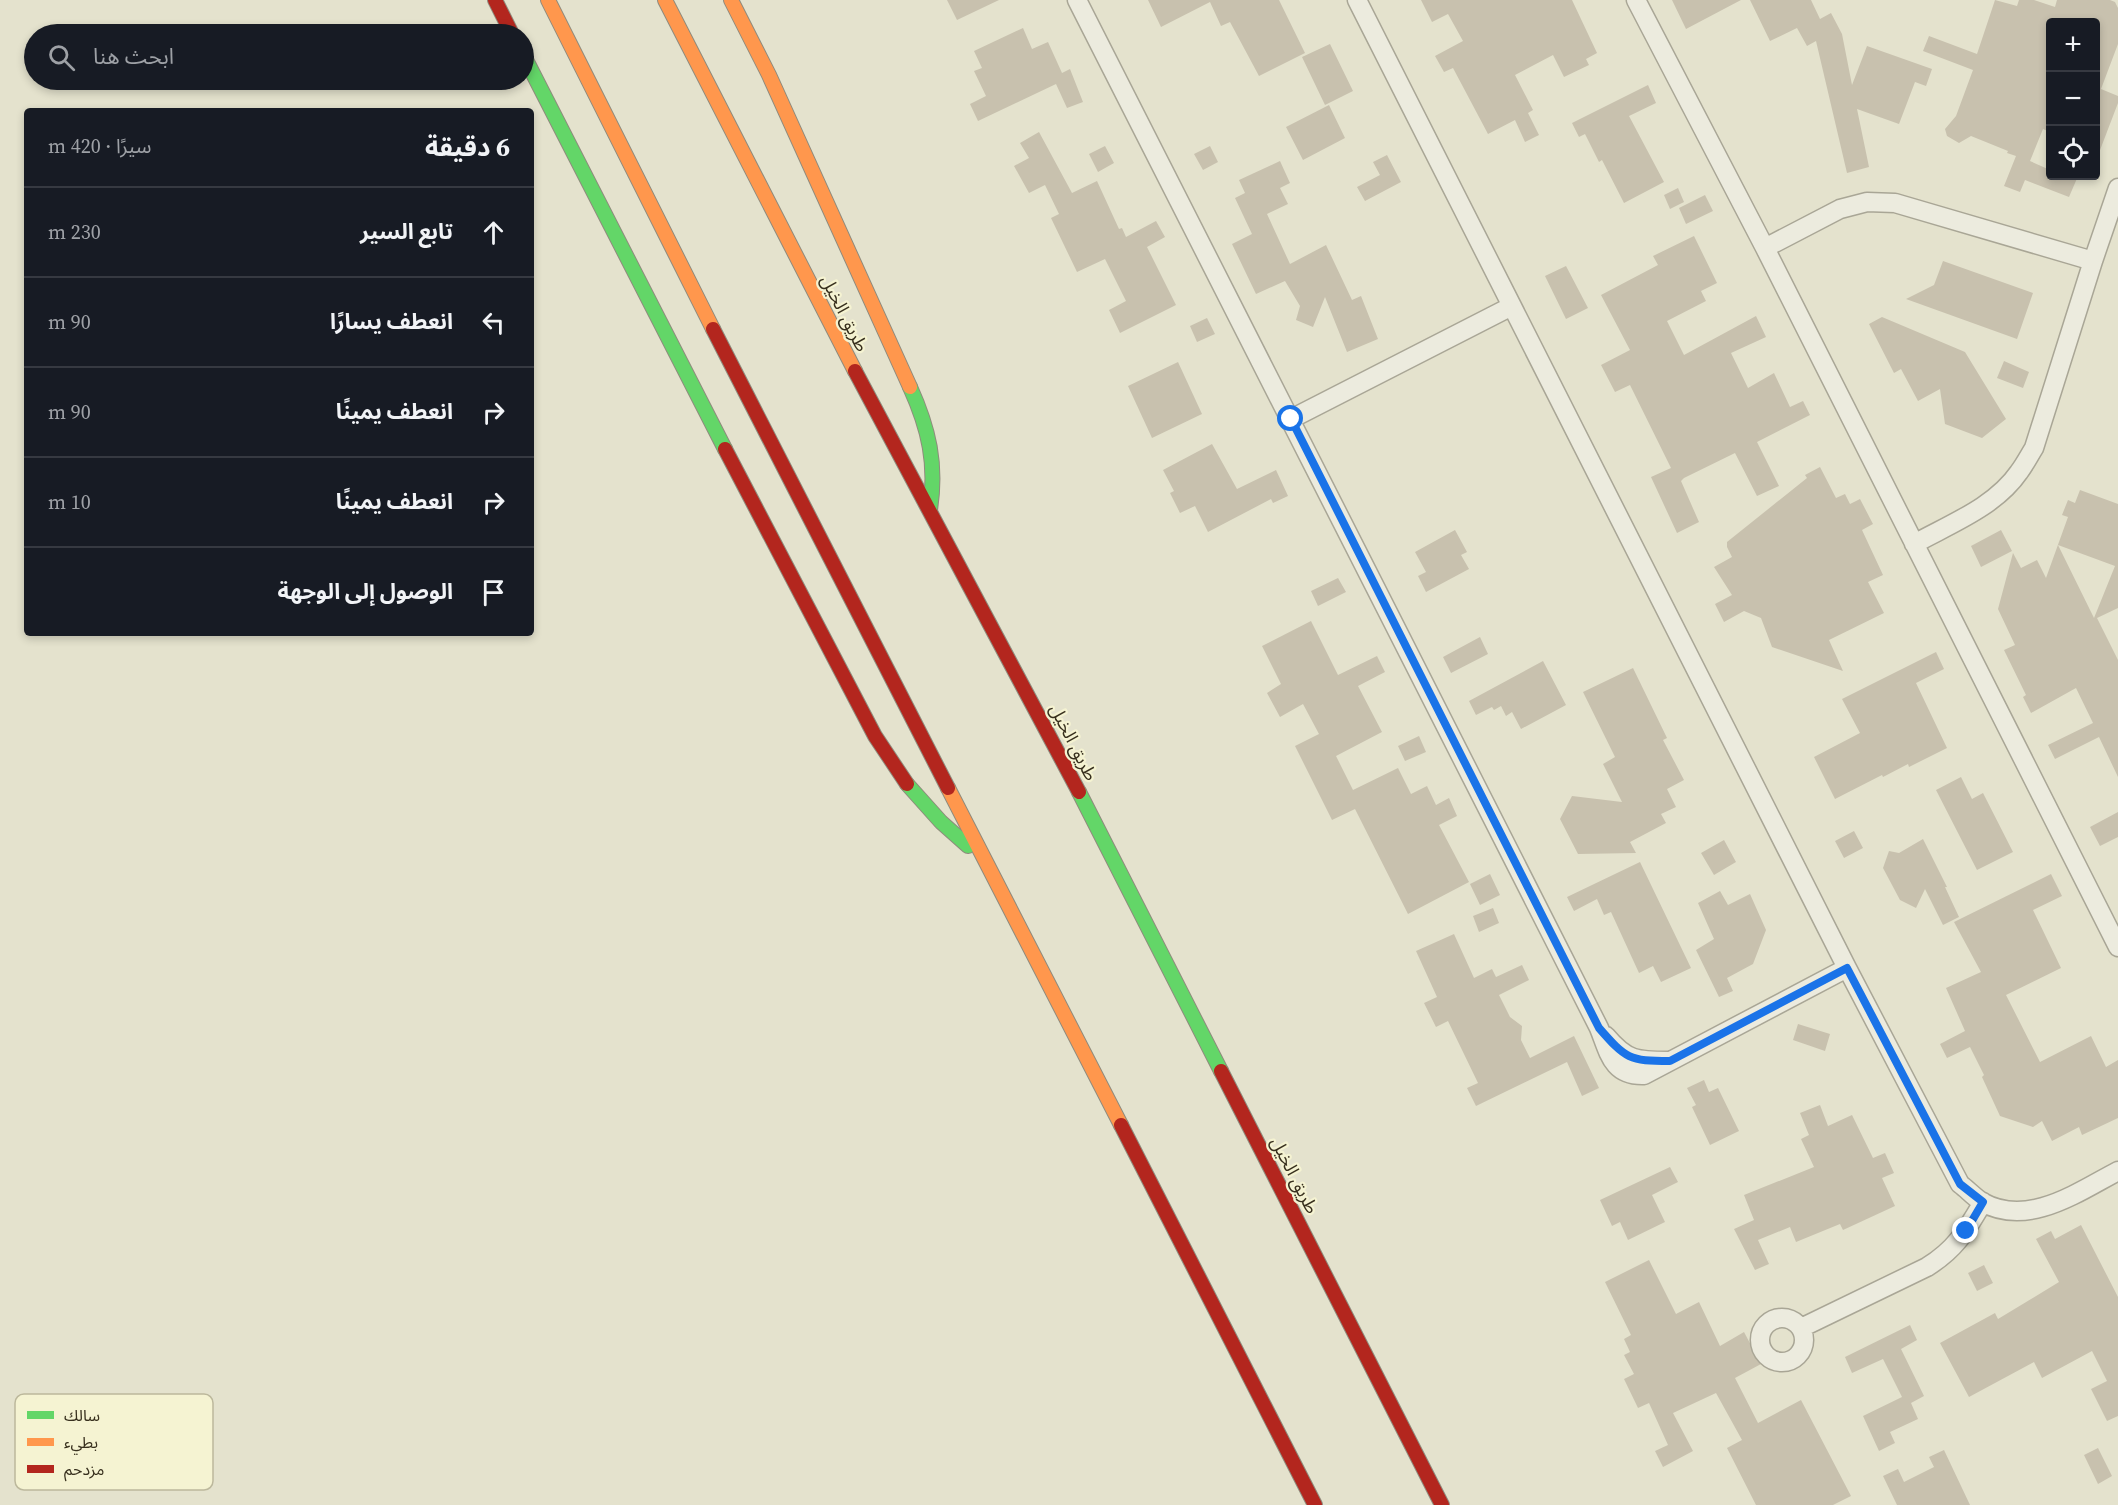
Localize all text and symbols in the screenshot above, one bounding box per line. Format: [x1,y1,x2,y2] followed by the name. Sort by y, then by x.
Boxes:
[2046,18,2100,180] map controls
[2046,18,2100,72] button: +
[24,24,534,90] search box
[45,41,78,74] icon: search
[93,41,174,71] text: ابحث هنا
[2046,72,2100,126] button: −
[2046,126,2100,180] button: locate
[425,129,510,165] text: 6 دقيقة
[48,132,151,160] text: سيرًا · 420 m
[360,216,453,246] text: تابع السير
[477,216,510,249] icon: ahead
[48,218,101,246] text: 230 m
[815,270,875,356] street label: طريق الخيل
[330,306,453,336] text: انعطف يسارًا
[477,306,510,339] icon: left
[48,308,91,336] text: 90 m
[336,396,453,426] text: انعطف يمينًا
[477,396,510,429] icon: right
[48,398,91,426] text: 90 m
[1277,405,1303,431] route start
[336,486,453,516] text: انعطف يمينًا
[477,486,510,519] icon: right
[48,488,91,516] text: 10 m
[277,576,453,606] text: الوصول إلى الوجهة
[477,576,510,609] icon: arrive
[1044,699,1104,785] street label: طريق الخيل
[1265,1132,1325,1218] street label: طريق الخيل
[1952,1217,1978,1243] route end
[15,1394,213,1490] legend
[64,1404,100,1426] text: سالك
[64,1431,98,1455] text: بطيء
[64,1458,104,1482] text: مزدحم

